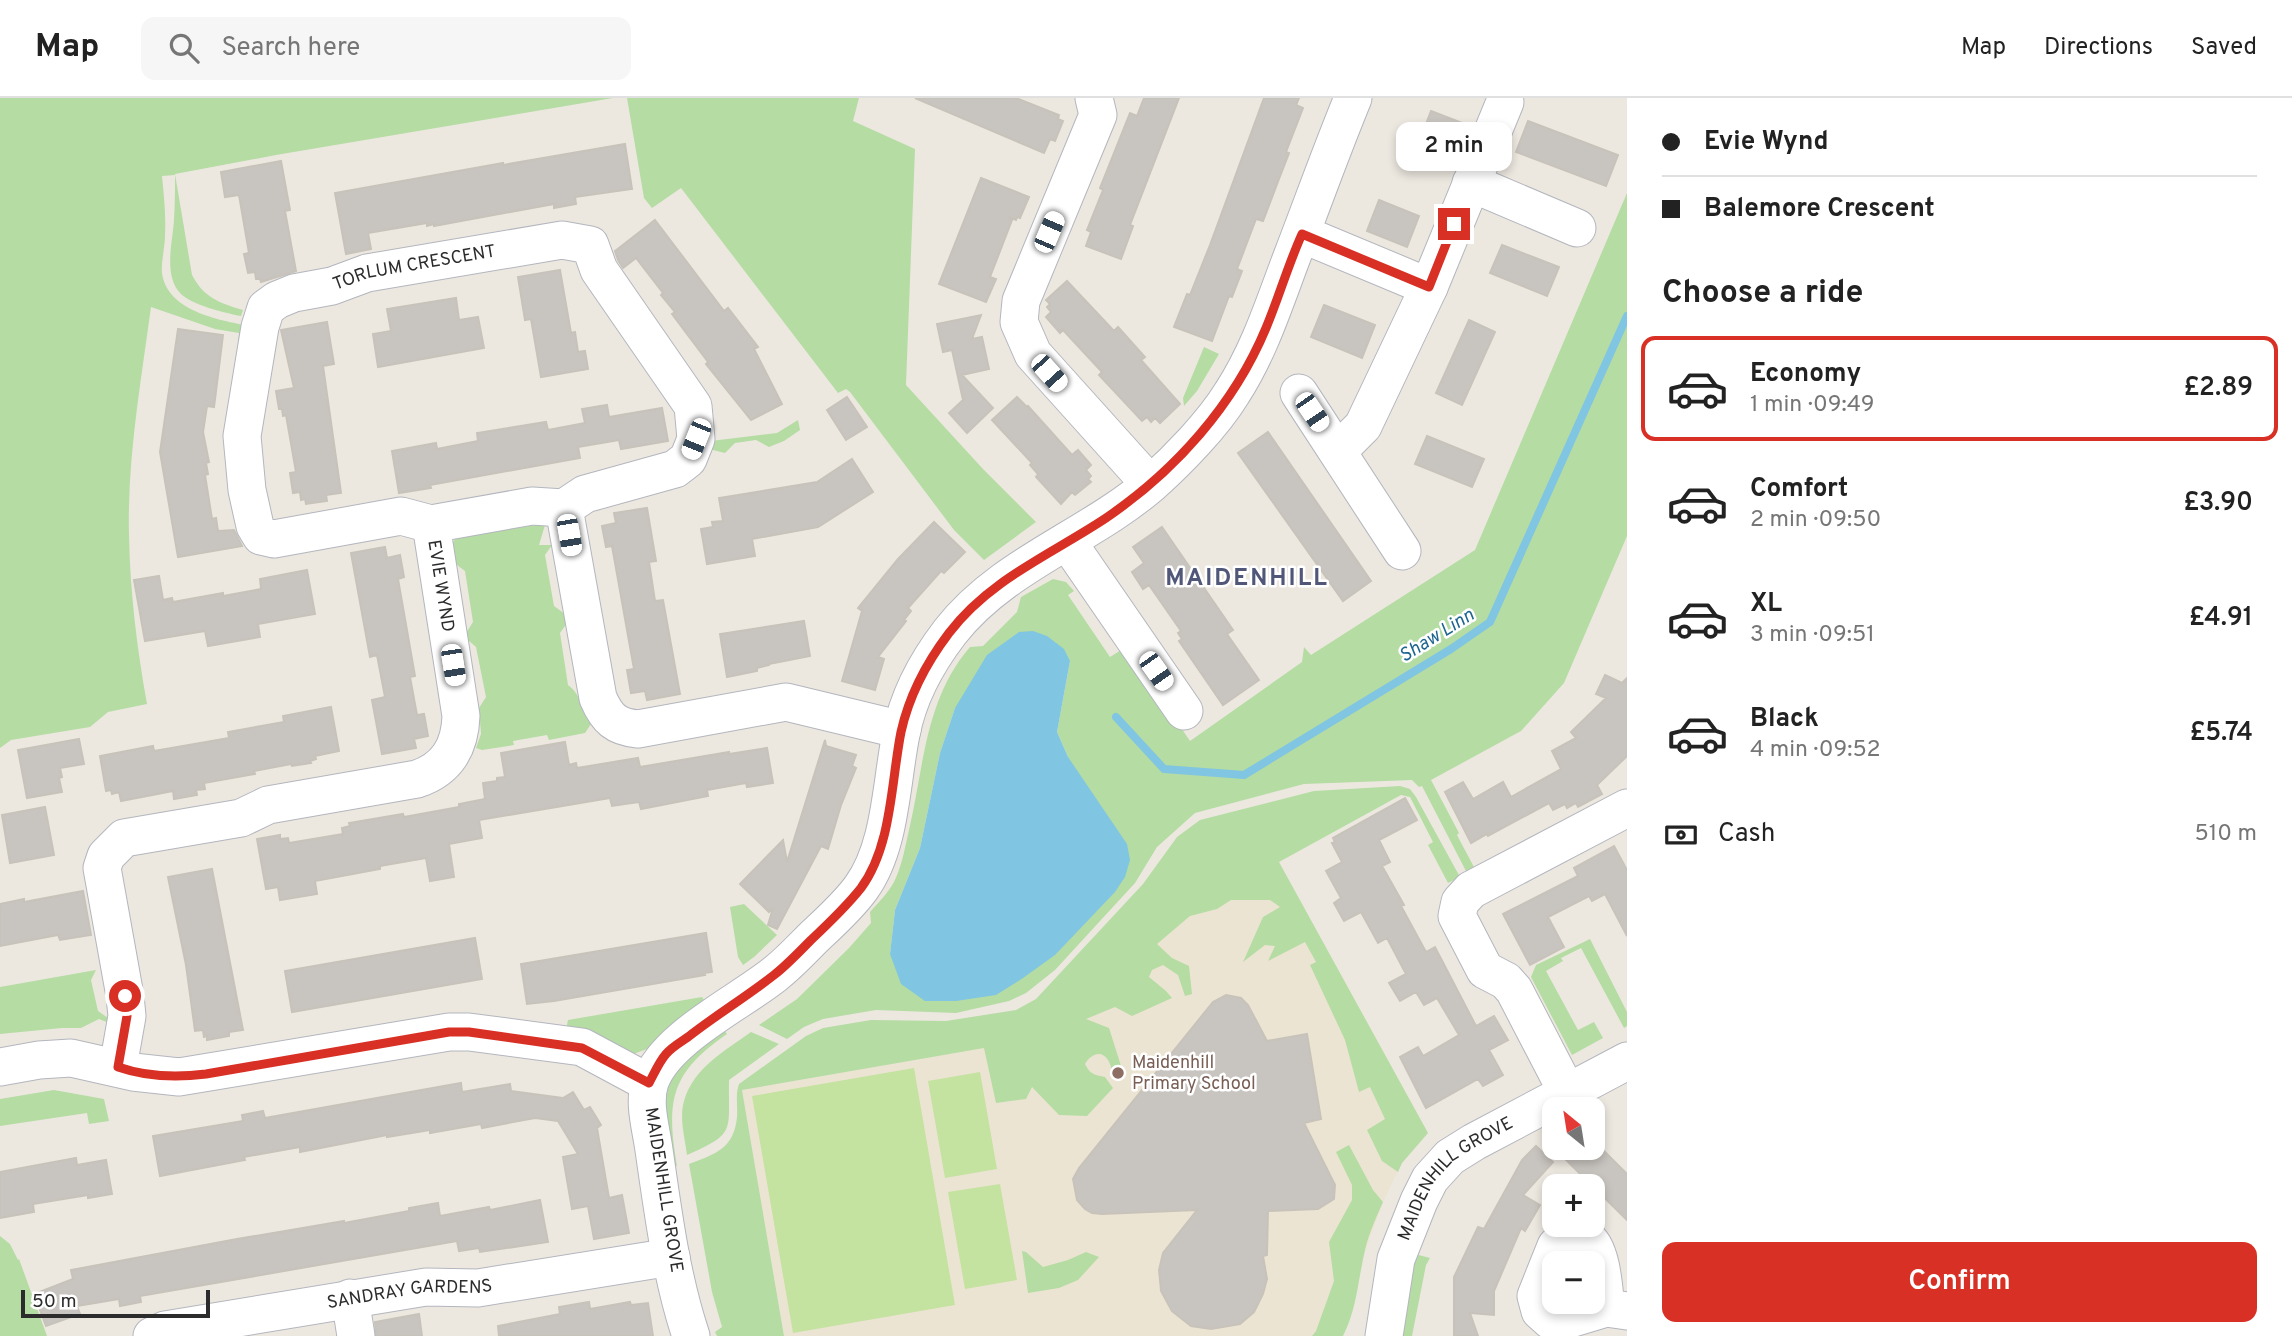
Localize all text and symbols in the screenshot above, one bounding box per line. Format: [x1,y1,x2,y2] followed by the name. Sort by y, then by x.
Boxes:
[141,17,631,80] search box
[35,27,99,69] text: Map
[165,29,203,67] icon: search
[221,32,360,65] text: Search here
[1961,33,2006,63] text: Map
[2044,33,2153,63] text: Directions
[2191,33,2257,63] text: Saved
[1396,122,1512,172] callout: 2 min
[1704,126,1828,159] text: Evie Wynd
[1424,132,1484,161] text: 2 min
[1704,193,1935,226] text: Balemore Crescent
[1438,208,1470,240] route end
[1032,209,1067,255] car
[330,240,497,296] street label: TORLUM CRESCENT
[1662,274,1863,314] text: Choose a ride
[1028,350,1071,396] car
[1666,357,1729,420] icon: car
[1750,358,1861,391] text: Economy
[2183,372,2253,405] text: £2.89
[1292,389,1333,435] car
[1750,391,1874,420] text: 1 min · 09:49
[679,416,714,462] car
[1666,472,1729,535] icon: car
[1750,473,1848,506] text: Comfort
[2183,487,2253,520] text: £3.90
[1750,506,1881,535] text: 2 min · 09:50
[556,512,583,558] car
[421,538,459,634] street label: EVIE WYND
[1165,564,1329,594] district label: MAIDENHILL
[1666,587,1729,650] icon: car
[1750,588,1782,621] text: XL
[2189,602,2253,635] text: £4.91
[1395,603,1479,668] water label: Shaw Linn
[1750,621,1875,650] text: 3 min · 09:51
[440,643,467,687] car
[1136,648,1177,694] car
[1666,702,1729,765] icon: car
[1750,703,1819,736] text: Black
[2190,717,2253,750] text: £5.74
[1750,736,1881,765] text: 4 min · 09:52
[1662,816,1700,854] icon: cash
[1718,818,1775,851] text: Cash
[2194,820,2257,849] text: 510 m
[109,980,141,1012] route start
[1132,1052,1256,1096] place label: Maidenhill Primary School
[1110,1065,1126,1081] marker: Maidenhill Primary School
[1542,1097,1605,1160] north arrow
[1542,1097,1605,1314] map controls
[639,1106,687,1274] street label: MAIDENHILL GROVE
[1393,1112,1517,1244] street label: MAIDENHILL GROVE
[1542,1174,1605,1237] button: +
[1662,1242,2257,1322] button: Confirm
[1542,1251,1605,1314] button: −
[325,1274,494,1315] street label: SANDRAY GARDENS
[21,1287,210,1319] scale bar
[32,1290,77,1314] text: 50 m

